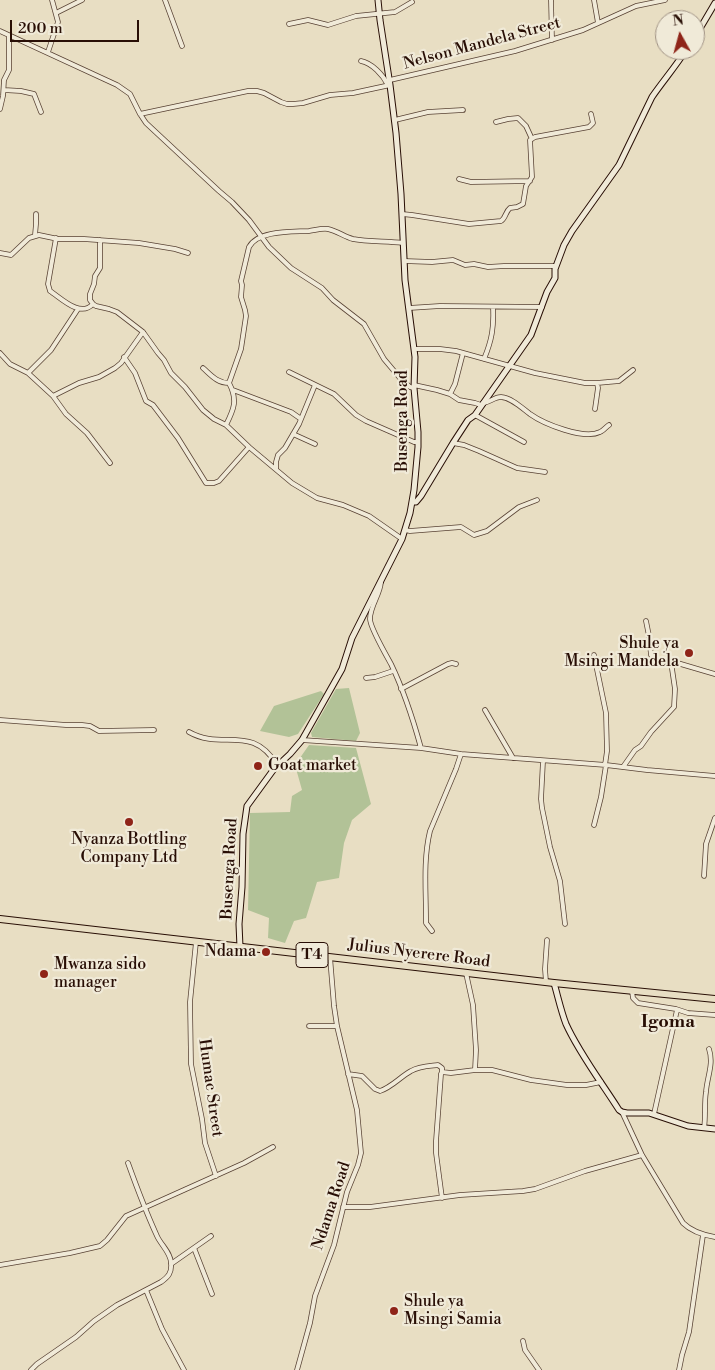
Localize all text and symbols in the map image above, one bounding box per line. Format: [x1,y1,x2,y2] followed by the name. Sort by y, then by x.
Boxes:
[12,10,141,42] scale bar
[655,10,705,60] north arrow
[672,11,685,31] text: N
[401,14,563,74] street label: Nelson Mandela Street
[18,19,63,38] text: 200 m
[393,370,413,472] street label: Busenga Road
[564,634,679,672] place label: Shule ya Msingi Mandela
[683,647,695,659] marker: Shule ya Msingi Mandela
[268,756,357,776] place label: Goat market
[252,760,264,772] marker: Goat market
[123,816,135,828] marker: Nyanza Bottling Company Ltd
[218,818,242,920] street label: Busenga Road
[71,830,187,868] place label: Nyanza Bottling Company Ltd
[347,936,491,972] street label: Julius Nyerere Road
[205,942,256,962] place label: Ndama
[296,942,328,968] road number: T4
[260,946,272,958] marker: Ndama
[54,955,146,993] place label: Mwanza sido manager
[38,968,50,980] marker: Mwanza sido manager
[641,1012,695,1034] district label: Igoma
[194,1038,226,1138] street label: Humac Street
[309,1159,355,1253] street label: Ndama Road
[404,1292,502,1330] place label: Shule ya Msingi Samia
[388,1305,400,1317] marker: Shule ya Msingi Samia

